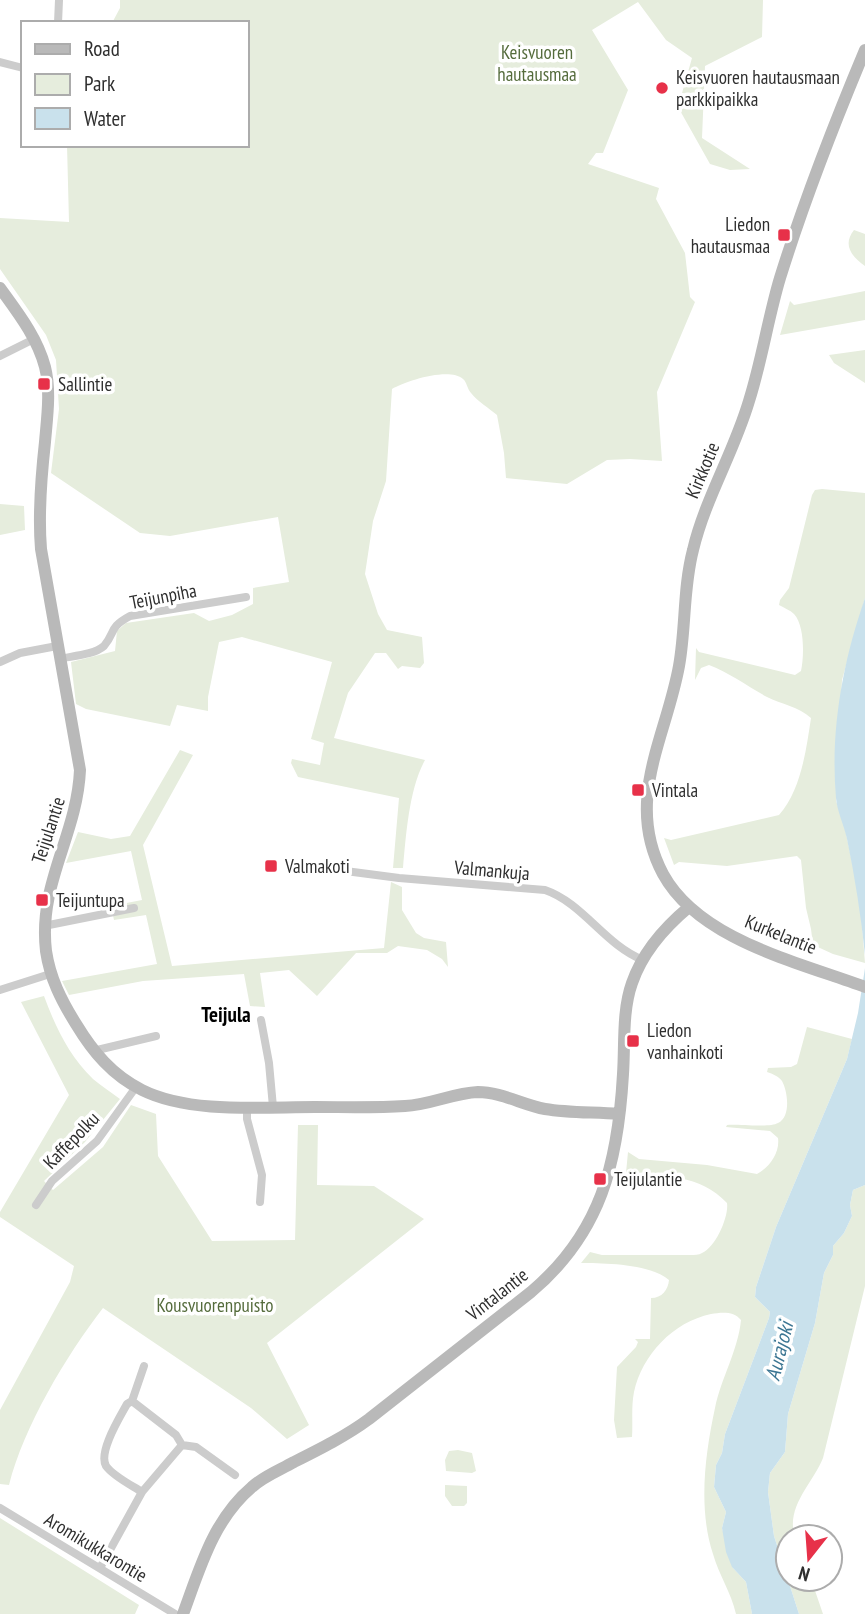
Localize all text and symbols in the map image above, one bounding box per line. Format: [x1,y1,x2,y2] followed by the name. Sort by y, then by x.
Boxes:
[21,21,248,147] legend
[84,35,120,62] text: Road
[497,40,577,86] park label: Keisvuoren hautausmaa
[676,65,840,111] place label: Keisvuoren hautausmaan parkkipaikka
[84,70,115,97] text: Park
[654,80,670,96] marker: Keisvuoren hautausmaan parkkipaikka
[84,105,126,132] text: Water
[691,212,770,258] place label: Liedon hautausmaa
[776,227,792,243] marker: Liedon hautausmaa
[58,372,112,396] place label: Sallintie
[36,376,52,392] marker: Sallintie
[679,438,725,502] street label: Kirkkotie
[128,578,198,614] street label: Teijunpiha
[651,778,698,802] place label: Vintala
[630,782,646,798] marker: Vintala
[26,794,70,866] street label: Teijulantie
[284,854,350,878] place label: Valmakoti
[452,855,531,885] street label: Valmankuja
[263,858,279,874] marker: Valmakoti
[56,888,125,912] place label: Teijuntupa
[34,892,50,908] marker: Teijuntupa
[742,909,820,959] street label: Kurkelantie
[201,1001,251,1028] district label: Teijula
[647,1018,723,1064] place label: Liedon vanhainkoti
[625,1033,641,1049] marker: Liedon vanhainkoti
[38,1106,104,1174] street label: Kaffepolku
[614,1167,683,1191] place label: Teijulantie
[592,1171,608,1187] marker: Teijulantie
[461,1262,533,1326] street label: Vintalantie
[156,1293,274,1317] park label: Kousvuorenpuisto
[759,1317,800,1383] water label: Aurajoki
[40,1507,152,1587] street label: Aromikukkarontie
[774,1523,844,1593] north arrow
[796,1561,812,1587] text: N

